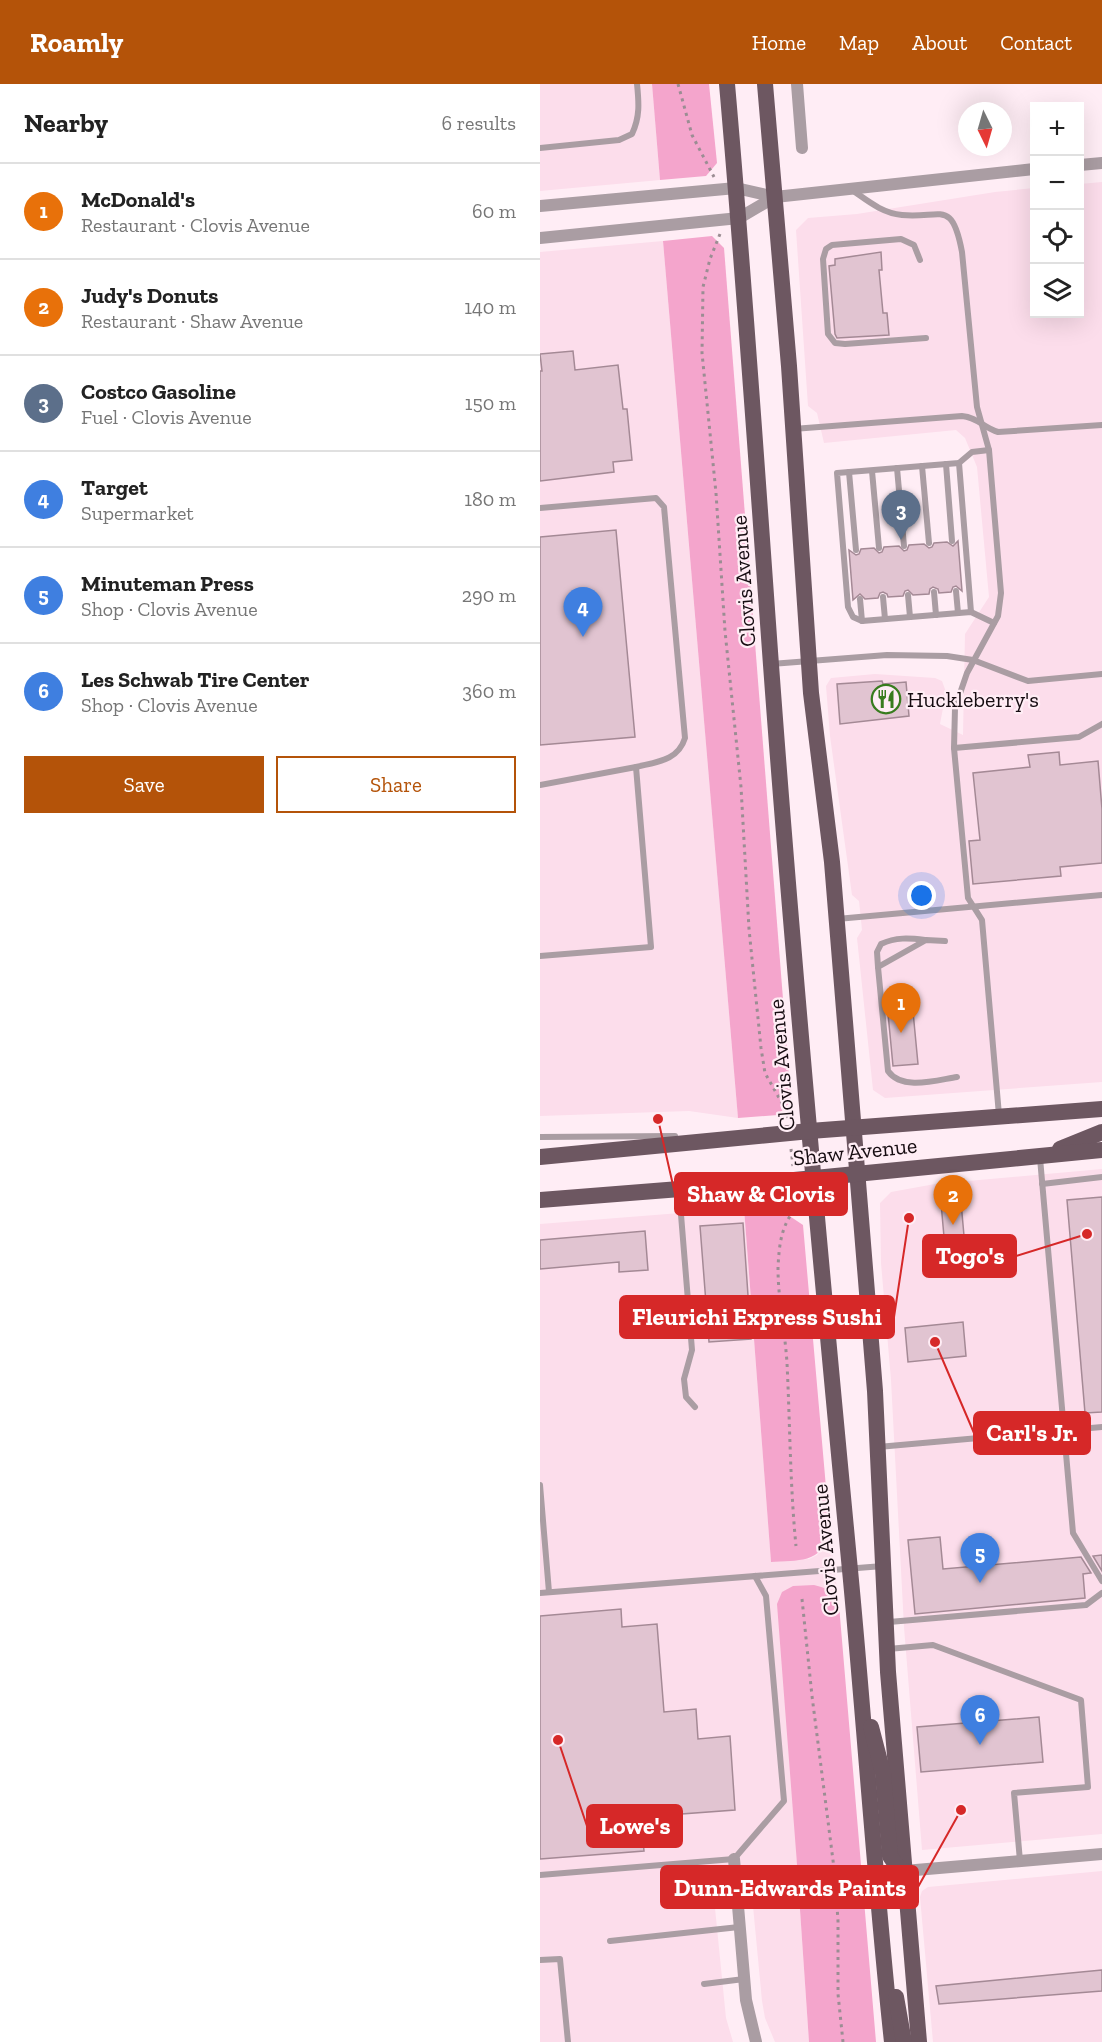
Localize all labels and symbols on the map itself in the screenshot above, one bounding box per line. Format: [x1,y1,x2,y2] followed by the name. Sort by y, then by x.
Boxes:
[958,102,1012,156] north arrow
[882,490,920,540] pin: 3
[725,514,762,648] street label: Clovis Avenue
[564,588,603,637] pin: 4
[870,683,902,715] restaurant icon: Huckleberry's
[907,686,1039,713] place label: Huckleberry's
[907,881,936,910] your location
[882,984,920,1033] pin: 1
[762,998,801,1132] street label: Clovis Avenue
[792,1132,918,1171] street label: Shaw Avenue
[675,1173,847,1215] callout: Shaw & Clovis
[934,1176,972,1225] pin: 2
[687,1179,835,1208] text: Shaw & Clovis
[923,1235,1016,1277] callout: Togo's
[935,1241,1005,1270] text: Togo's
[620,1296,894,1338] callout: Fleurichi Express Sushi
[632,1302,882,1331] text: Fleurichi Express Sushi
[974,1412,1090,1454] callout: Carl's Jr.
[986,1418,1078,1447] text: Carl's Jr.
[806,1483,845,1617] street label: Clovis Avenue
[960,1534,1000,1583] pin: 5
[960,1696,1000,1745] pin: 6
[587,1805,682,1847] callout: Lowe's
[600,1811,671,1840] text: Lowe's
[661,1866,918,1908] callout: Dunn-Edwards Paints
[674,1873,906,1902] text: Dunn-Edwards Paints

